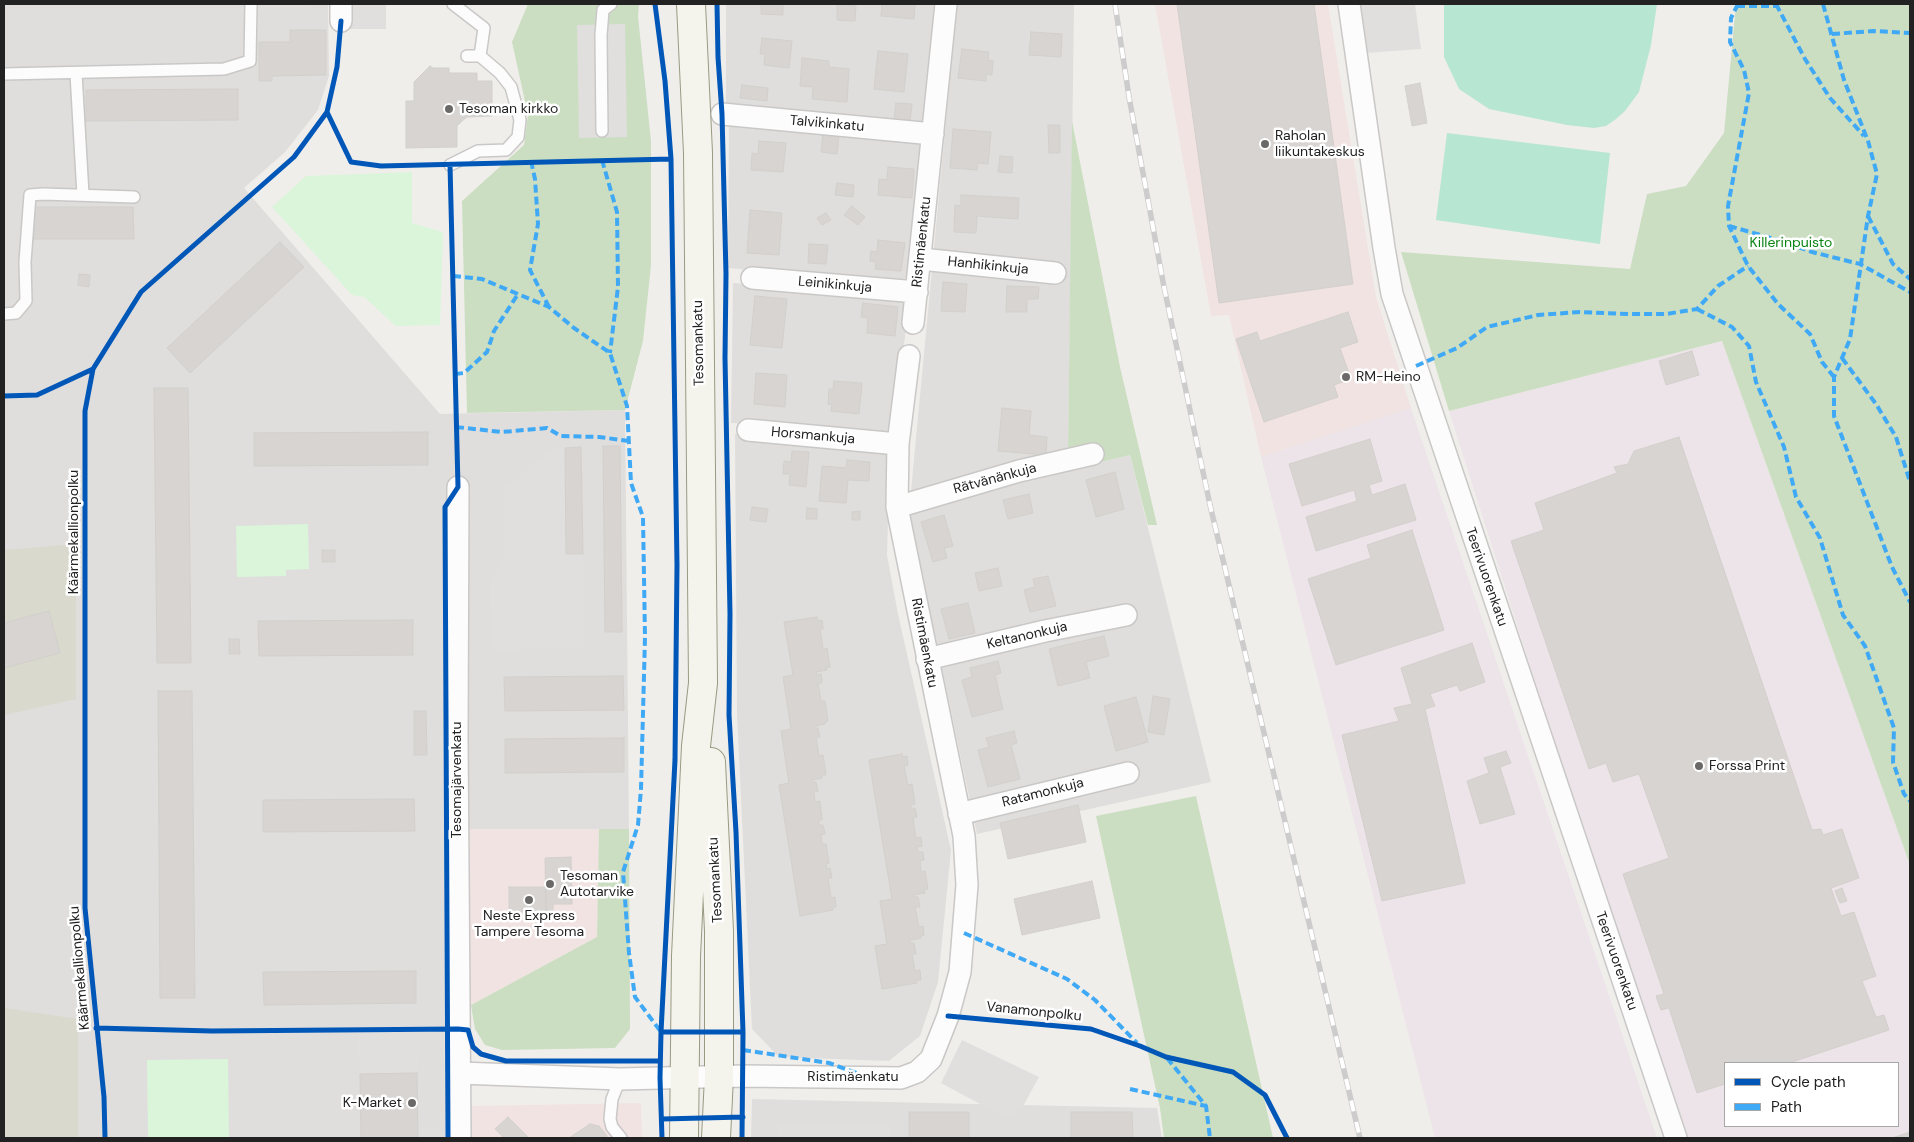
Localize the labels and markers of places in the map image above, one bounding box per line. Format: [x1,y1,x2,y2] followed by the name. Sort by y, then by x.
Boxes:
[459,101,558,117] place label: Tesoman kirkko
[443,103,455,115] marker: Tesoman kirkko
[1275,128,1365,160] place label: Raholan liikuntakeskus
[1259,138,1271,150] marker: Raholan liikuntakeskus
[1356,369,1421,385] place label: RM-Heino
[1340,371,1352,383] marker: RM-Heino
[1709,758,1785,774] place label: Forssa Print
[1693,760,1705,772] marker: Forssa Print
[560,868,634,900] place label: Tesoman Autotarvike
[544,878,556,890] marker: Tesoman Autotarvike
[523,894,535,906] marker: Neste Express Tampere Tesoma
[474,908,584,940] place label: Neste Express Tampere Tesoma
[343,1095,402,1111] place label: K-Market
[406,1097,418,1109] marker: K-Market

